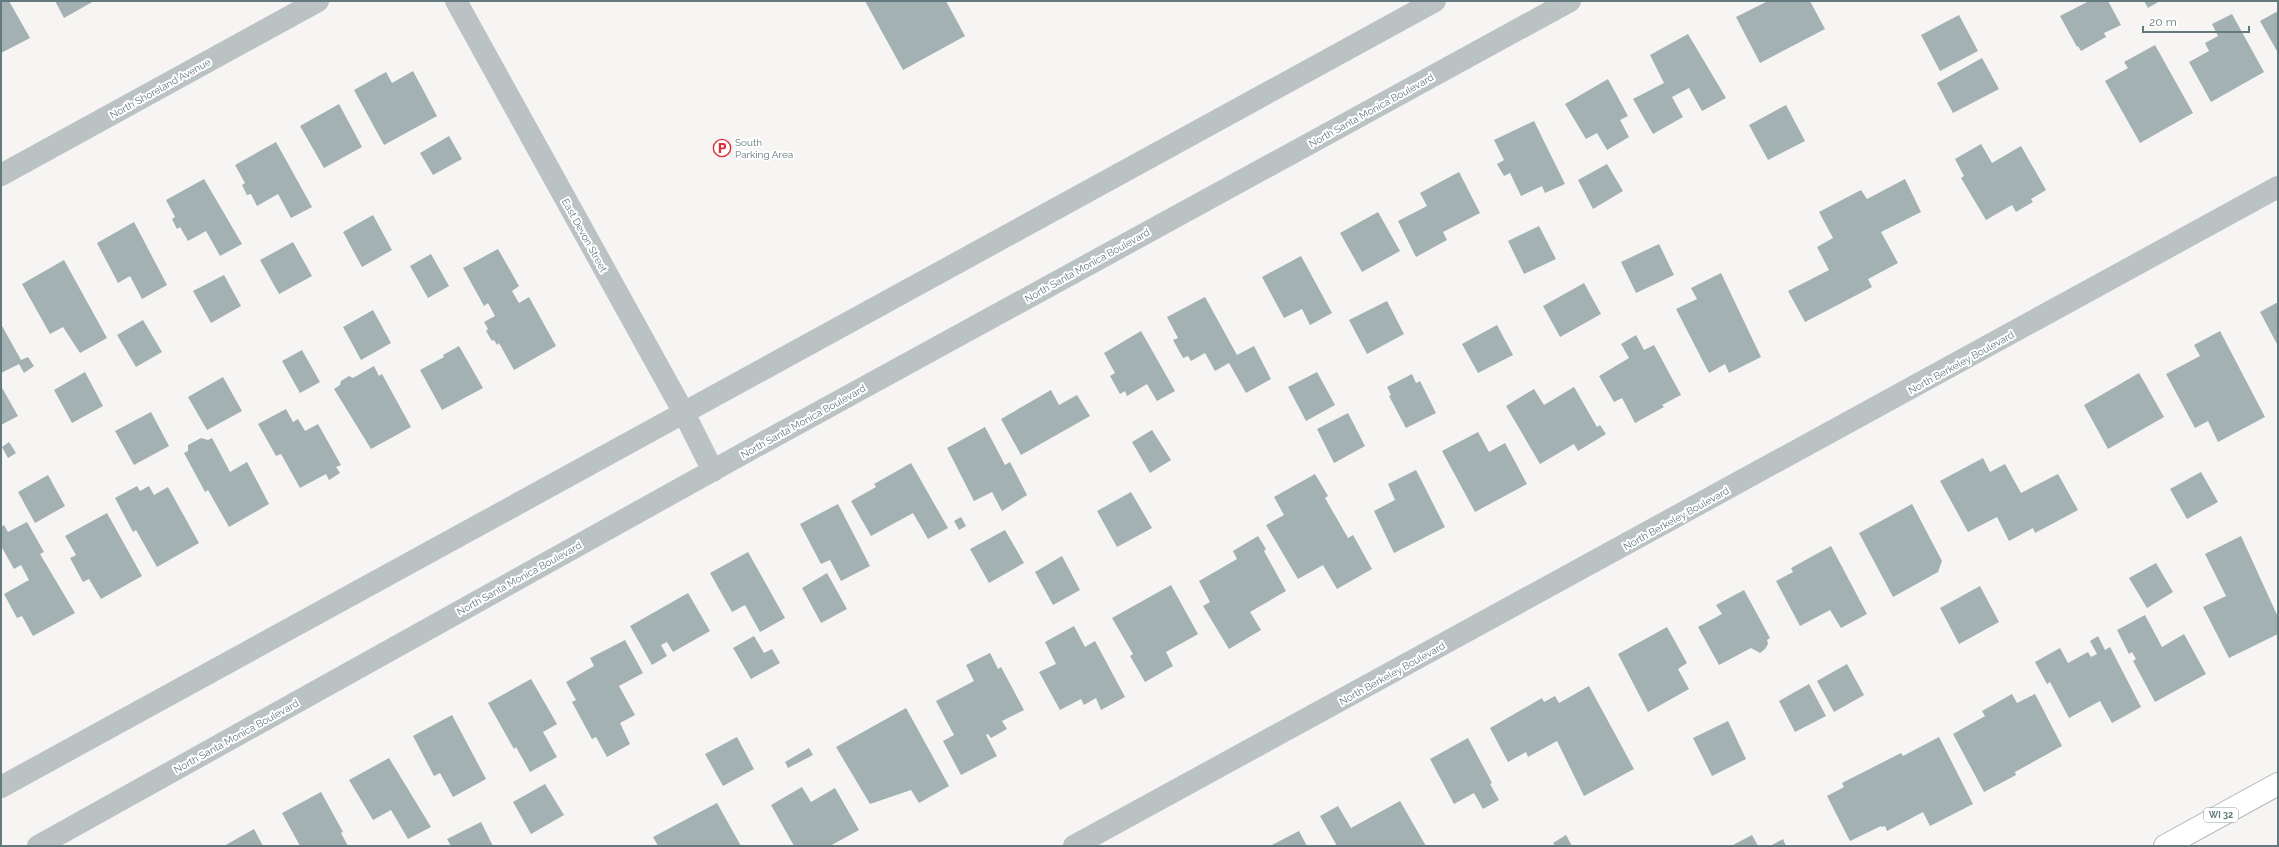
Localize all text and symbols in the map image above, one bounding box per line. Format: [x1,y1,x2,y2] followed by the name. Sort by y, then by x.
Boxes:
[2143,8,2249,34] scale bar
[2149,15,2177,29] text: 20 m
[108,56,213,121] street label: North Shoreland Avenue
[1307,71,1436,149] street label: North Santa Monica Boulevard
[735,137,793,160] place label: South Parking Area
[712,138,732,158] parking icon: South Parking Area
[560,197,610,274] street label: East Devon Street
[1023,226,1152,304] street label: North Santa Monica Boulevard
[1906,329,2016,396] street label: North Berkeley Boulevard
[739,382,868,460] street label: North Santa Monica Boulevard
[1621,485,1731,552] street label: North Berkeley Boulevard
[455,539,584,617] street label: North Santa Monica Boulevard
[1337,640,1447,707] street label: North Berkeley Boulevard
[172,697,301,775] street label: North Santa Monica Boulevard
[2204,808,2238,822] road number: WI 32

